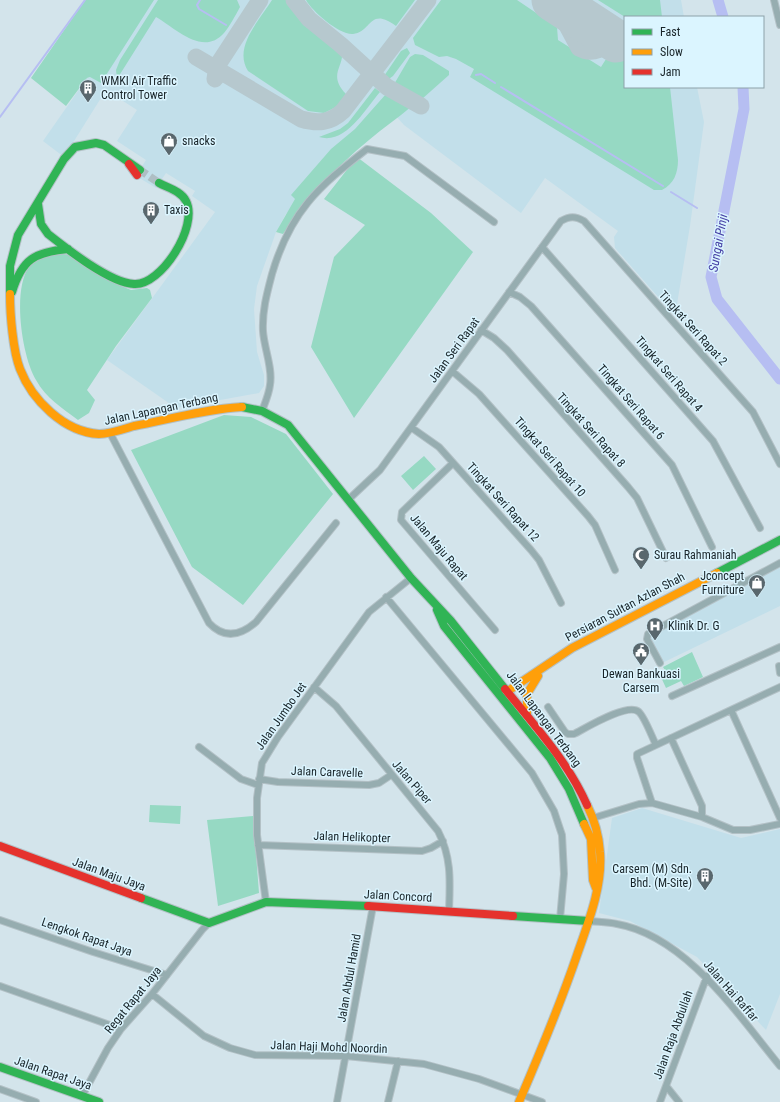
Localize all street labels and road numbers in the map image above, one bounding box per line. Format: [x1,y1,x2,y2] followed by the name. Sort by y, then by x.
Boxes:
[656,288,730,368] street label: Tingkat Seri Rapat 2
[426,314,483,385] street label: Jalan Seri Rapat
[632,333,706,415] street label: Tingkat Seri Rapat 4
[594,361,668,443] street label: Tingkat Seri Rapat 6
[103,390,219,428] street label: Jalan Lapangan Terbang
[554,390,628,470] street label: Tingkat Seri Rapat 8
[512,414,589,500] street label: Tingkat Seri Rapat 10
[464,460,542,544] street label: Tingkat Seri Rapat 12
[407,511,471,583] street label: Jalan Maju Rapat
[563,569,687,644] street label: Persiaran Sultan Azlan Shah
[504,669,585,770] street label: Jalan Lapangan Terbang
[253,679,310,752] street label: Jalan Jumbo Jet
[389,757,435,807] street label: Jalan Piper
[291,764,364,780] street label: Jalan Caravelle
[313,829,391,845] street label: Jalan Helikopter
[71,854,148,894] street label: Jalan Maju Jaya
[364,887,433,905] street label: Jalan Concord
[40,915,134,959] street label: Lengkok Rapat Jaya
[334,933,364,1023] street label: Jalan Abdul Hamid
[701,958,762,1025] street label: Jalan Hai Raffar
[102,963,164,1036] street label: Regat Rapat Jaya
[650,988,696,1081] street label: Jalan Raja Abdullah
[270,1038,388,1056] street label: Jalan Haji Mohd Noordin
[13,1053,94,1093] street label: Jalan Rapat Jaya

